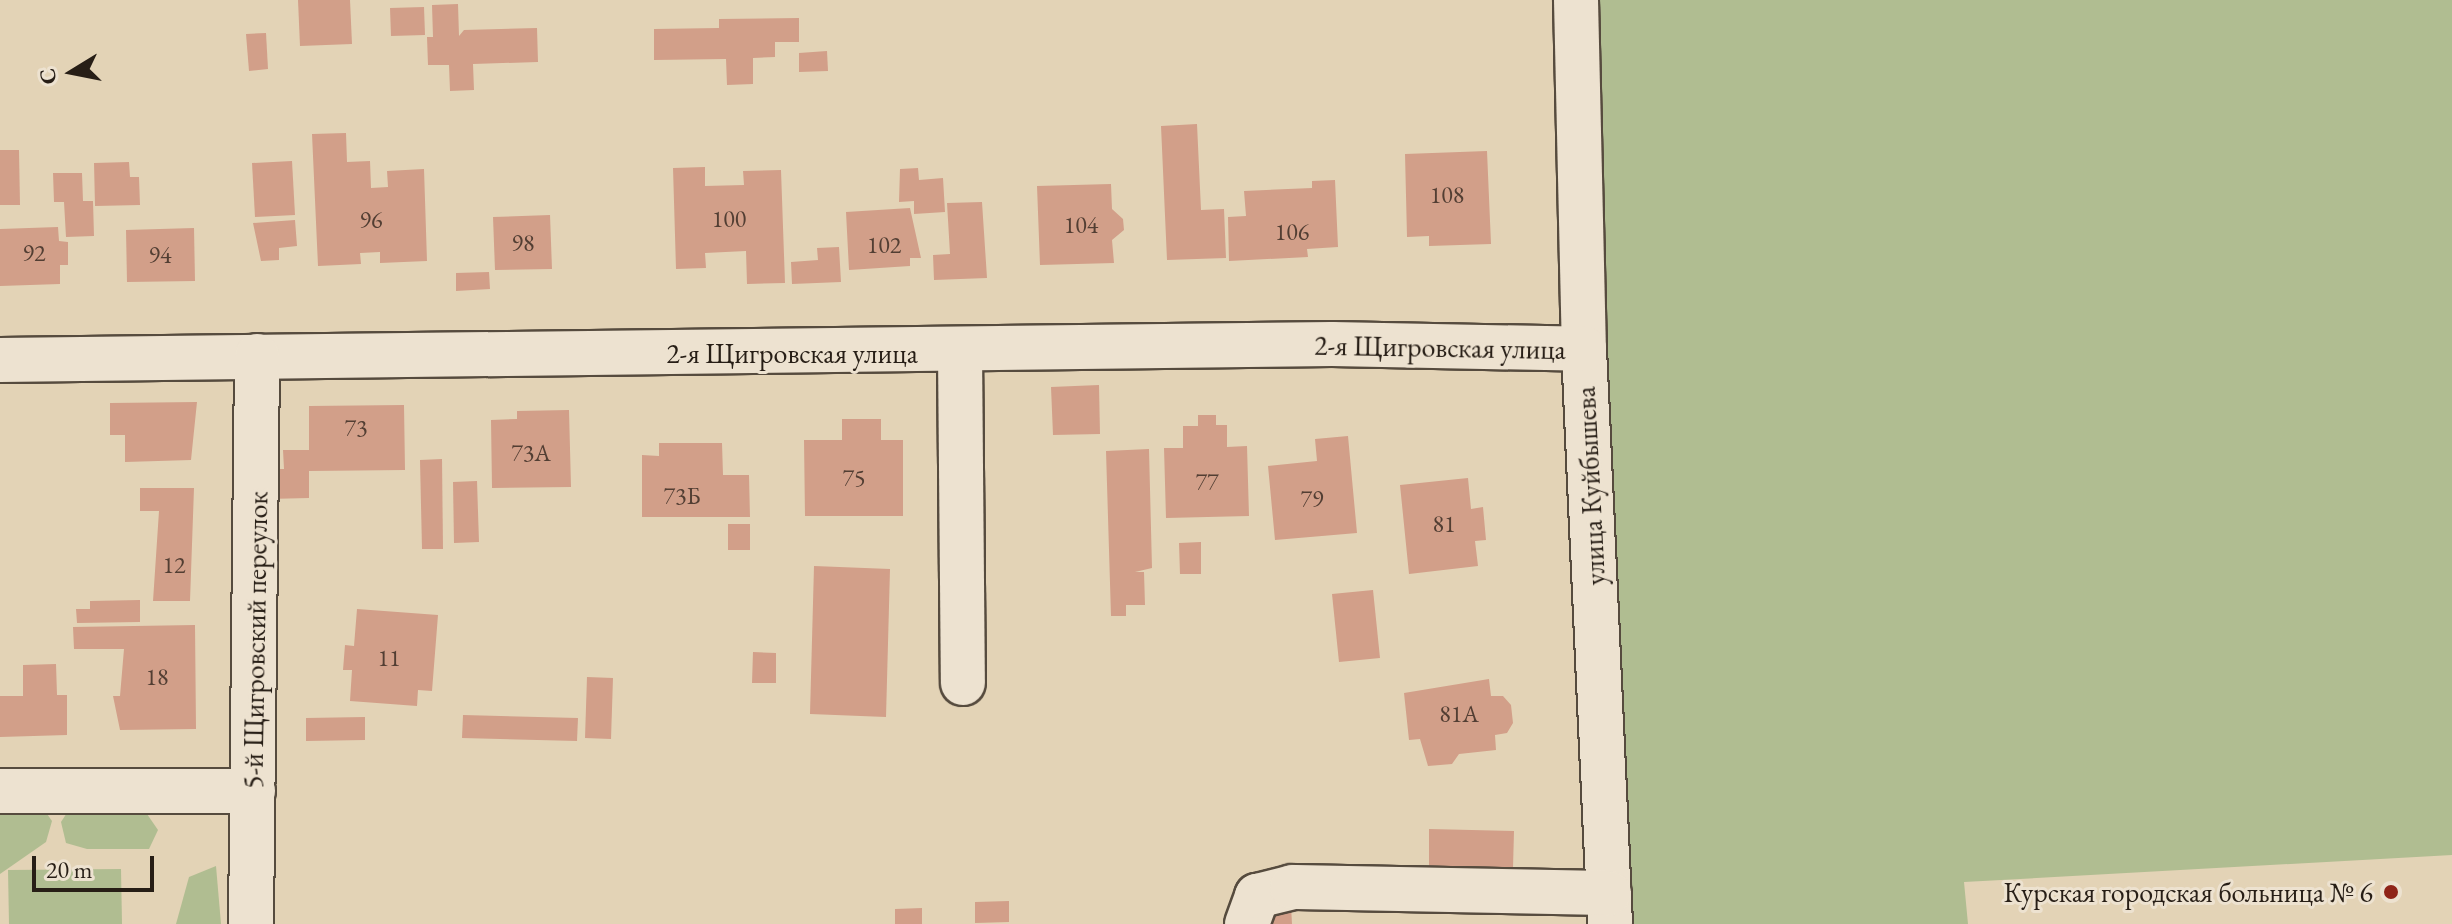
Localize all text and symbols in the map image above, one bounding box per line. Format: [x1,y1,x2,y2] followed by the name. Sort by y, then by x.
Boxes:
[32,32,112,112] north arrow
[32,66,64,86] text: С
[1430,181,1464,209] house number: 108
[712,205,746,233] house number: 100
[359,206,383,234] house number: 96
[1064,211,1098,239] house number: 104
[1275,218,1309,246] house number: 106
[511,229,535,257] house number: 98
[867,231,901,259] house number: 102
[22,239,46,267] house number: 92
[148,241,172,269] house number: 94
[1314,328,1566,366] street label: 2-я Щигровская улица
[666,336,918,370] street label: 2-я Щигровская улица
[1568,386,1612,586] street label: улица Куйбышева
[344,414,368,442] house number: 73
[511,439,551,467] house number: 73А
[842,464,866,492] house number: 75
[1195,468,1219,496] house number: 77
[663,482,701,510] house number: 73Б
[1300,485,1324,513] house number: 79
[236,491,274,789] street label: 5-й Щигровский переулок
[1432,510,1456,538] house number: 81
[162,551,186,579] house number: 12
[377,644,401,672] house number: 11
[145,663,169,691] house number: 18
[1439,700,1479,728] house number: 81А
[36,840,158,890] scale bar
[46,854,93,885] text: 20 m
[2004,875,2373,909] place label: Курская городская больница № 6
[2380,881,2402,903] marker: Курская городская больница № 6

